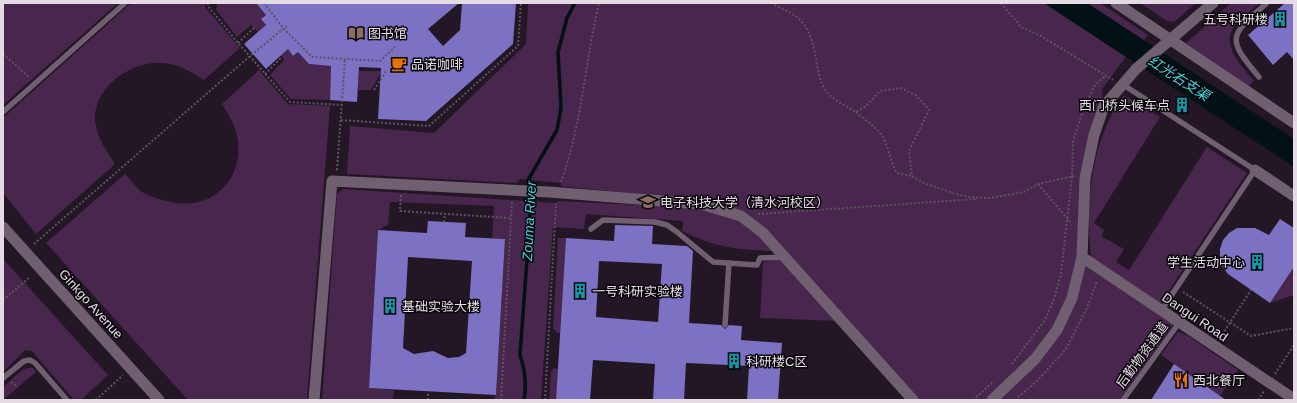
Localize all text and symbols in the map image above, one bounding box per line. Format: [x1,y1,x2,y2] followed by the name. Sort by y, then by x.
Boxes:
[1271,10,1289,28] building icon: 五号科研楼
[1203,12,1268,27] place label: 五号科研楼
[347,24,365,42] library icon: 图书馆
[368,26,407,41] place label: 图书馆
[1145,52,1214,105] water label: 红光右支渠
[390,55,408,73] cafe icon: 品诺咖啡
[411,57,463,72] place label: 品诺咖啡
[1173,96,1191,114] building icon: 西门桥头候车点
[1079,98,1170,113] place label: 西门桥头候车点
[519,179,539,262] water label: Zouma River
[639,193,657,211] school or university icon: 电子科技大学（清水河校区）
[660,195,829,210] place label: 电子科技大学（清水河校区）
[1248,253,1266,271] building icon: 学生活动中心
[1167,255,1245,270] place label: 学生活动中心
[56,266,126,342] street label: Ginkgo Avenue
[571,282,589,300] building icon: 一号科研实验楼
[592,284,683,299] place label: 一号科研实验楼
[1159,290,1231,344] street label: Dangui Road
[381,297,399,315] building icon: 基础实验大楼
[402,299,480,314] place label: 基础实验大楼
[1113,319,1171,391] street label: 后勤物资通道
[725,352,743,370] building icon: 科研楼C区
[746,354,807,369] place label: 科研楼C区
[1172,371,1190,389] restaurant icon: 西北餐厅
[1193,373,1245,388] place label: 西北餐厅

